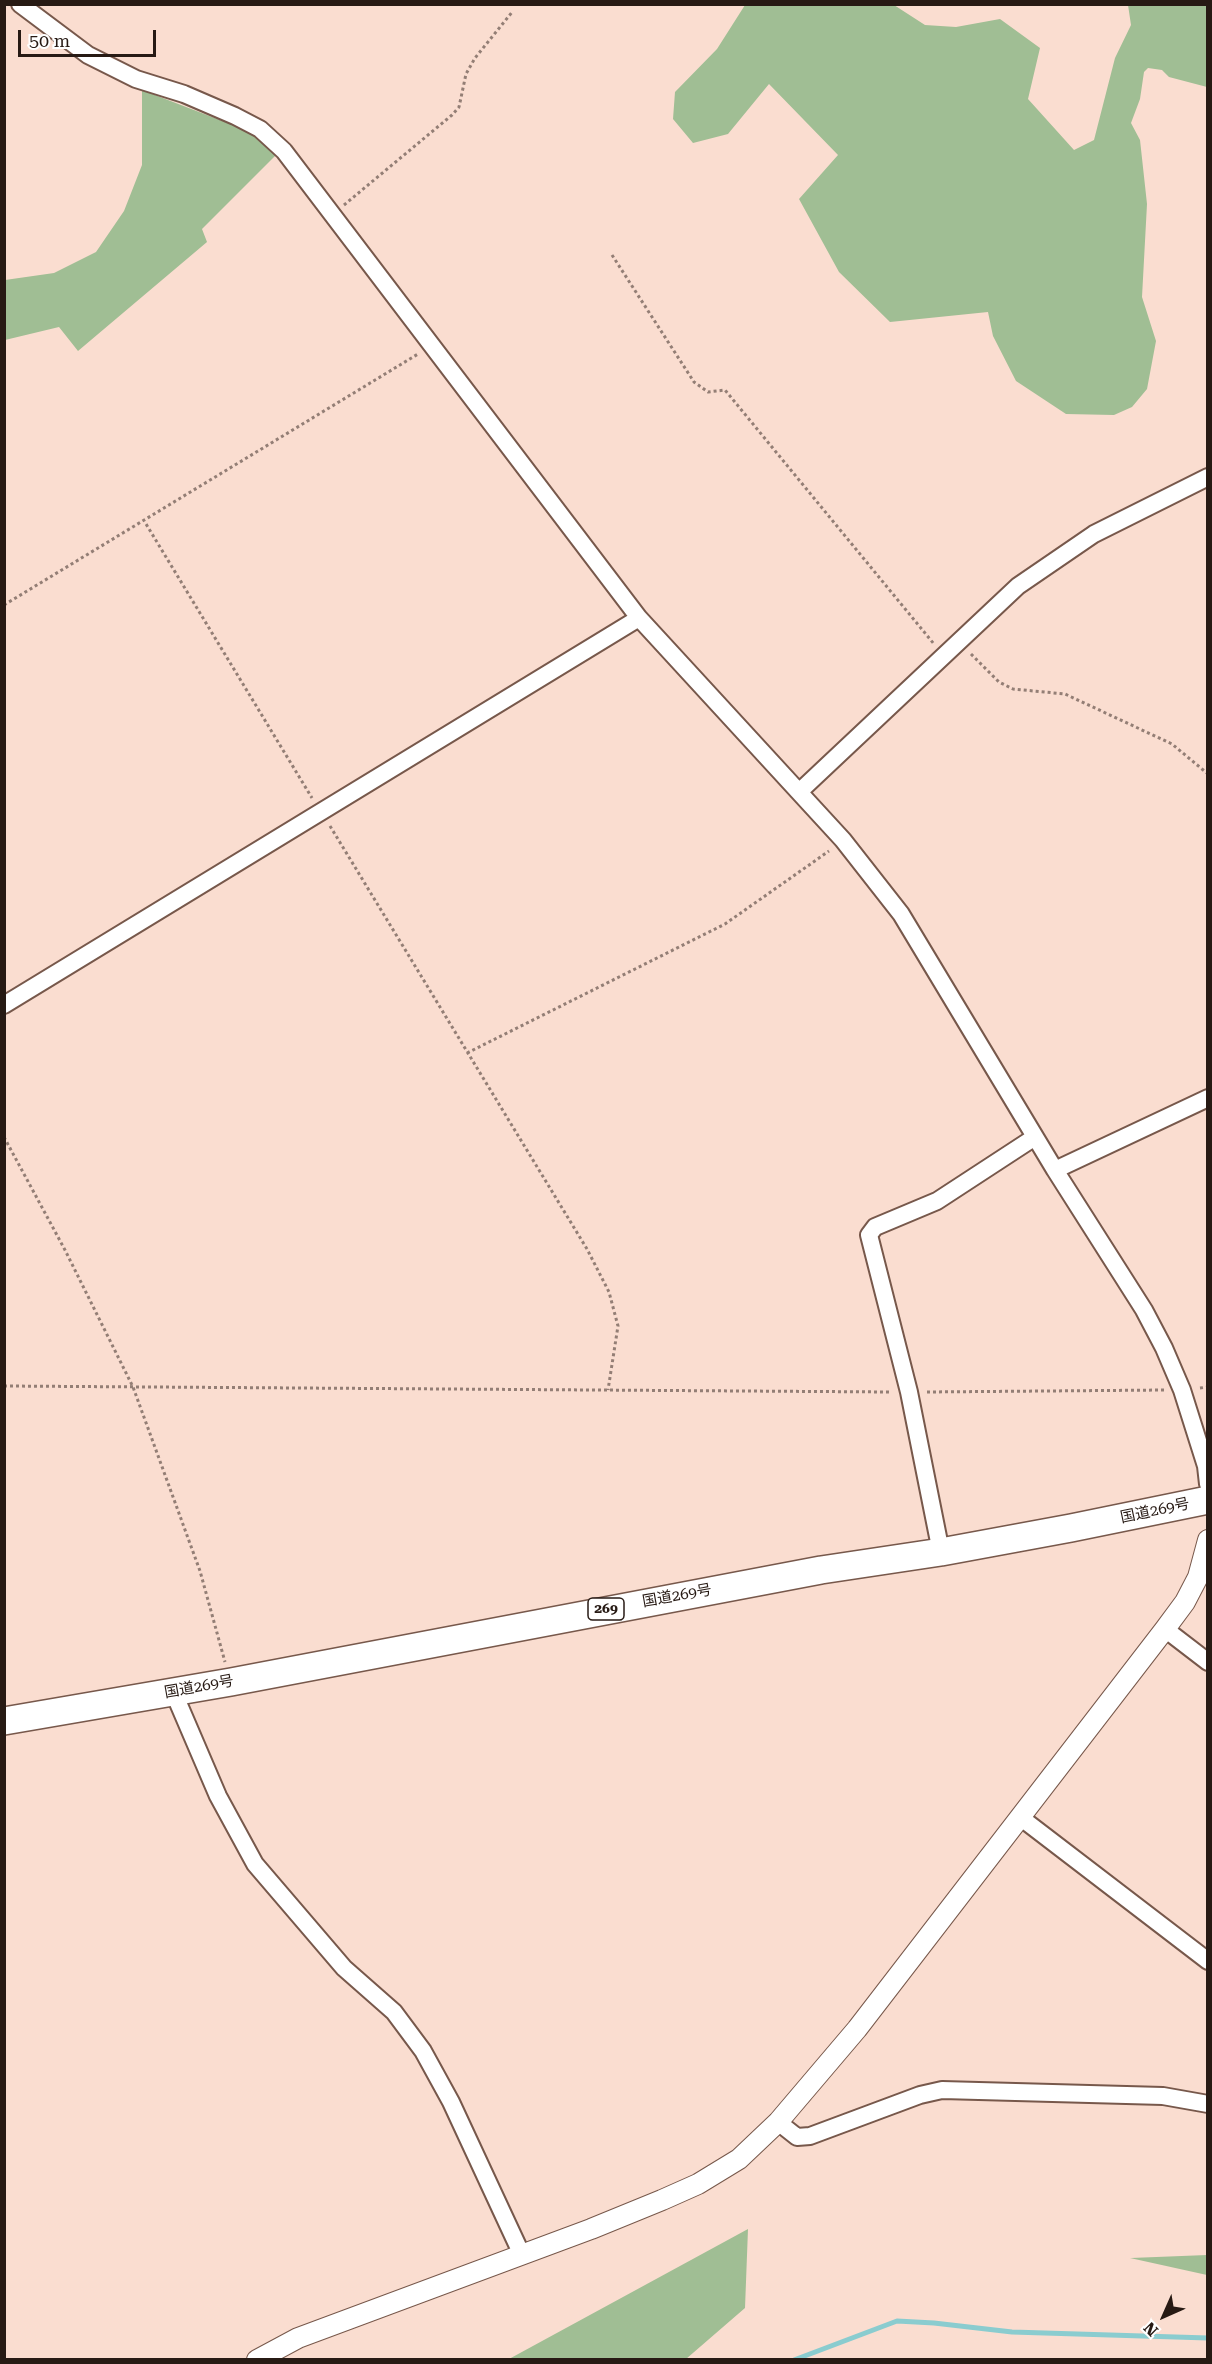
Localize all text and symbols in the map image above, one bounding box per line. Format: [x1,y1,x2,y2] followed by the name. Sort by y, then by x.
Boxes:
[21,18,159,56] scale bar
[29,30,70,51] text: 50 m
[1119,1495,1191,1527] street label: 国道269号
[641,1581,713,1611] street label: 国道269号
[588,1598,624,1620] road number: 269
[163,1672,235,1702] street label: 国道269号
[1134,2286,1194,2346] north arrow
[1140,2318,1162,2340] text: N

